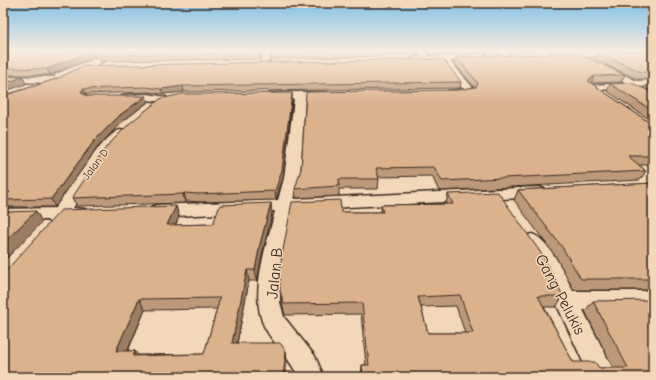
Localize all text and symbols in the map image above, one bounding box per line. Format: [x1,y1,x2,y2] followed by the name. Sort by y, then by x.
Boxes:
[80,146,111,182] street label: Jalan D
[263,247,287,300] street label: Jalan B
[531,251,589,338] street label: Gang Pelukis

